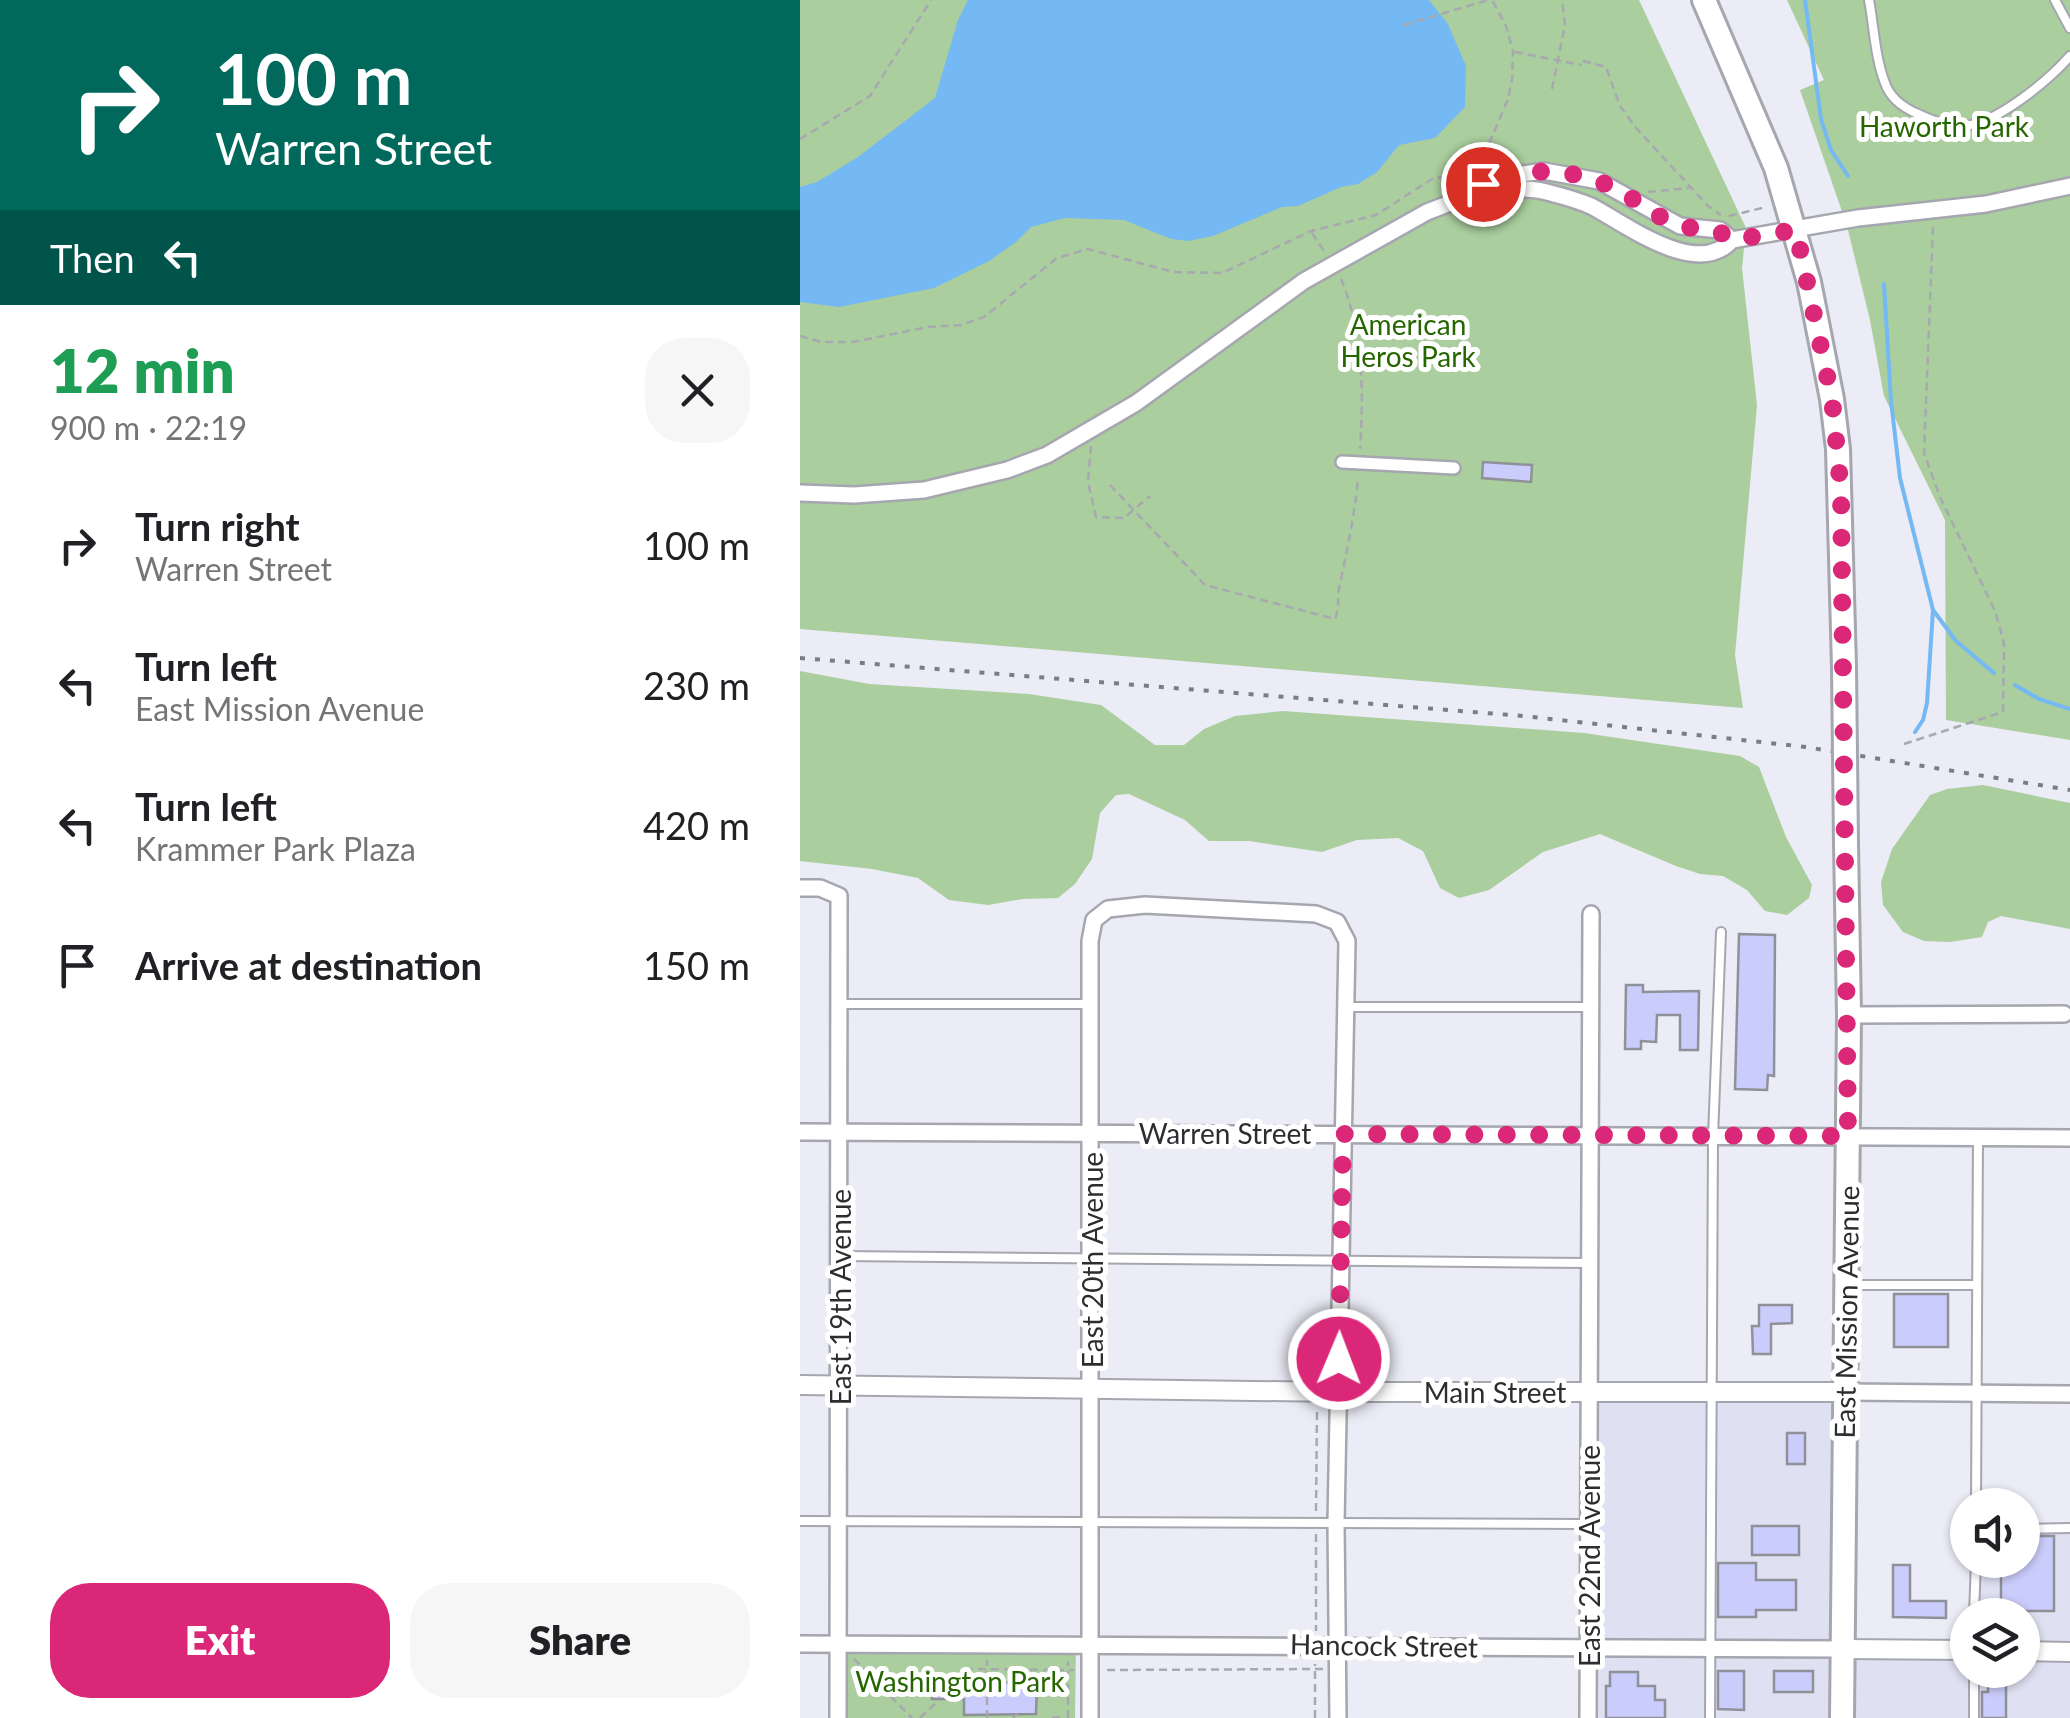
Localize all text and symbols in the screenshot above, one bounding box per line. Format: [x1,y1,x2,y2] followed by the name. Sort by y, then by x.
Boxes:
[215,36,412,120] text: 100 m
[50,40,180,170] icon: right
[1859,109,2030,143] park label: Haworth Park
[215,121,492,175] text: Warren Street
[1441,142,1526,227] pin
[1456,157,1511,212] icon: arrive
[155,230,210,285] icon: left
[50,235,135,281] text: Then
[1340,307,1476,373] park label: American Heros Park
[50,334,235,406] text: 12 min
[645,338,750,443] button: close
[50,408,247,447] text: 900 m · 22:19
[135,503,300,549] text: Turn right
[50,518,105,573] icon: right
[643,522,750,568] text: 100 m
[135,549,332,588] text: Warren Street
[135,643,277,689] text: Turn left
[50,658,105,713] icon: left
[643,662,750,708] text: 230 m
[135,689,424,728] text: East Mission Avenue
[135,783,277,829] text: Turn left
[50,798,105,853] icon: left
[643,802,750,848] text: 420 m
[135,829,416,868] text: Krammer Park Plaza
[50,938,105,993] icon: arrive
[135,942,482,988] text: Arrive at destination
[643,942,750,988] text: 150 m
[1139,1116,1311,1150] street label: Warren Street
[1075,1152,1109,1368] street label: East 20th Avenue
[1827,1185,1865,1439] street label: East Mission Avenue
[823,1189,857,1405] street label: East 19th Avenue
[1287,1307,1391,1411] position arrow
[1424,1375,1566,1409] street label: Main Street
[1572,1445,1606,1667] street label: East 22nd Avenue
[1950,1488,2040,1688] map controls
[1950,1488,2040,1578] button: sound
[50,1583,390,1698] button: Exit
[410,1583,750,1698] button: Share
[1950,1598,2040,1688] button: layers
[1290,1626,1478,1664] street label: Hancock Street
[855,1664,1065,1698] park label: Washington Park

